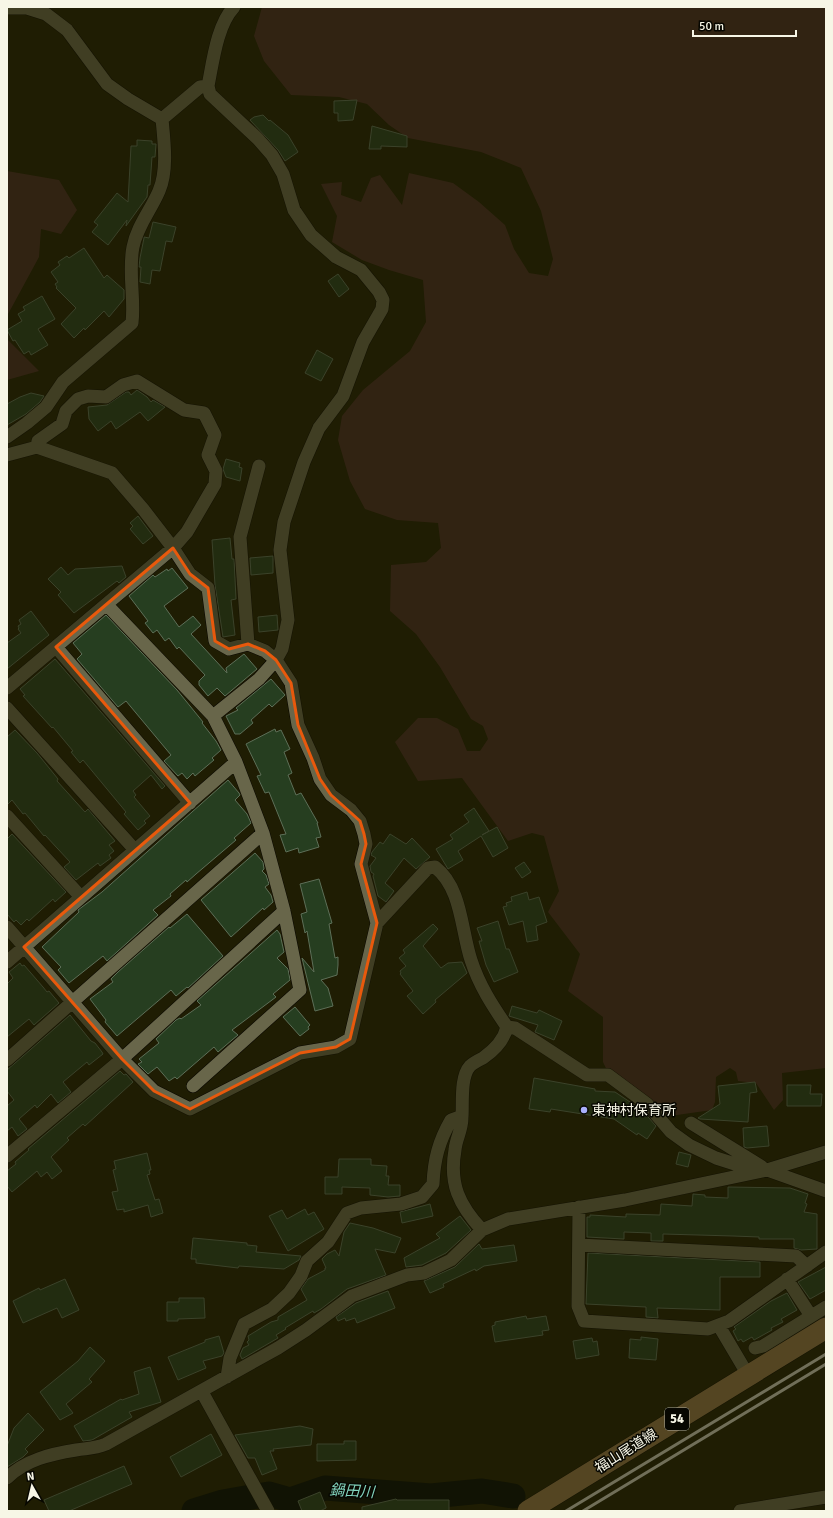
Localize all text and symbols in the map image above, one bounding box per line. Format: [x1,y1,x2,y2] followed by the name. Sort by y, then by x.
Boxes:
[693,12,796,38] scale bar
[699,19,724,34] text: 50 m
[592,1102,676,1119] place label: 東神村保育所
[579,1105,589,1115] marker: 東神村保育所
[665,1408,689,1430] road number: 54
[592,1425,660,1477] street label: 福山尾道線
[12,1466,52,1506] north arrow
[26,1470,35,1484] text: N
[329,1481,377,1501] water label: 鍋田川

